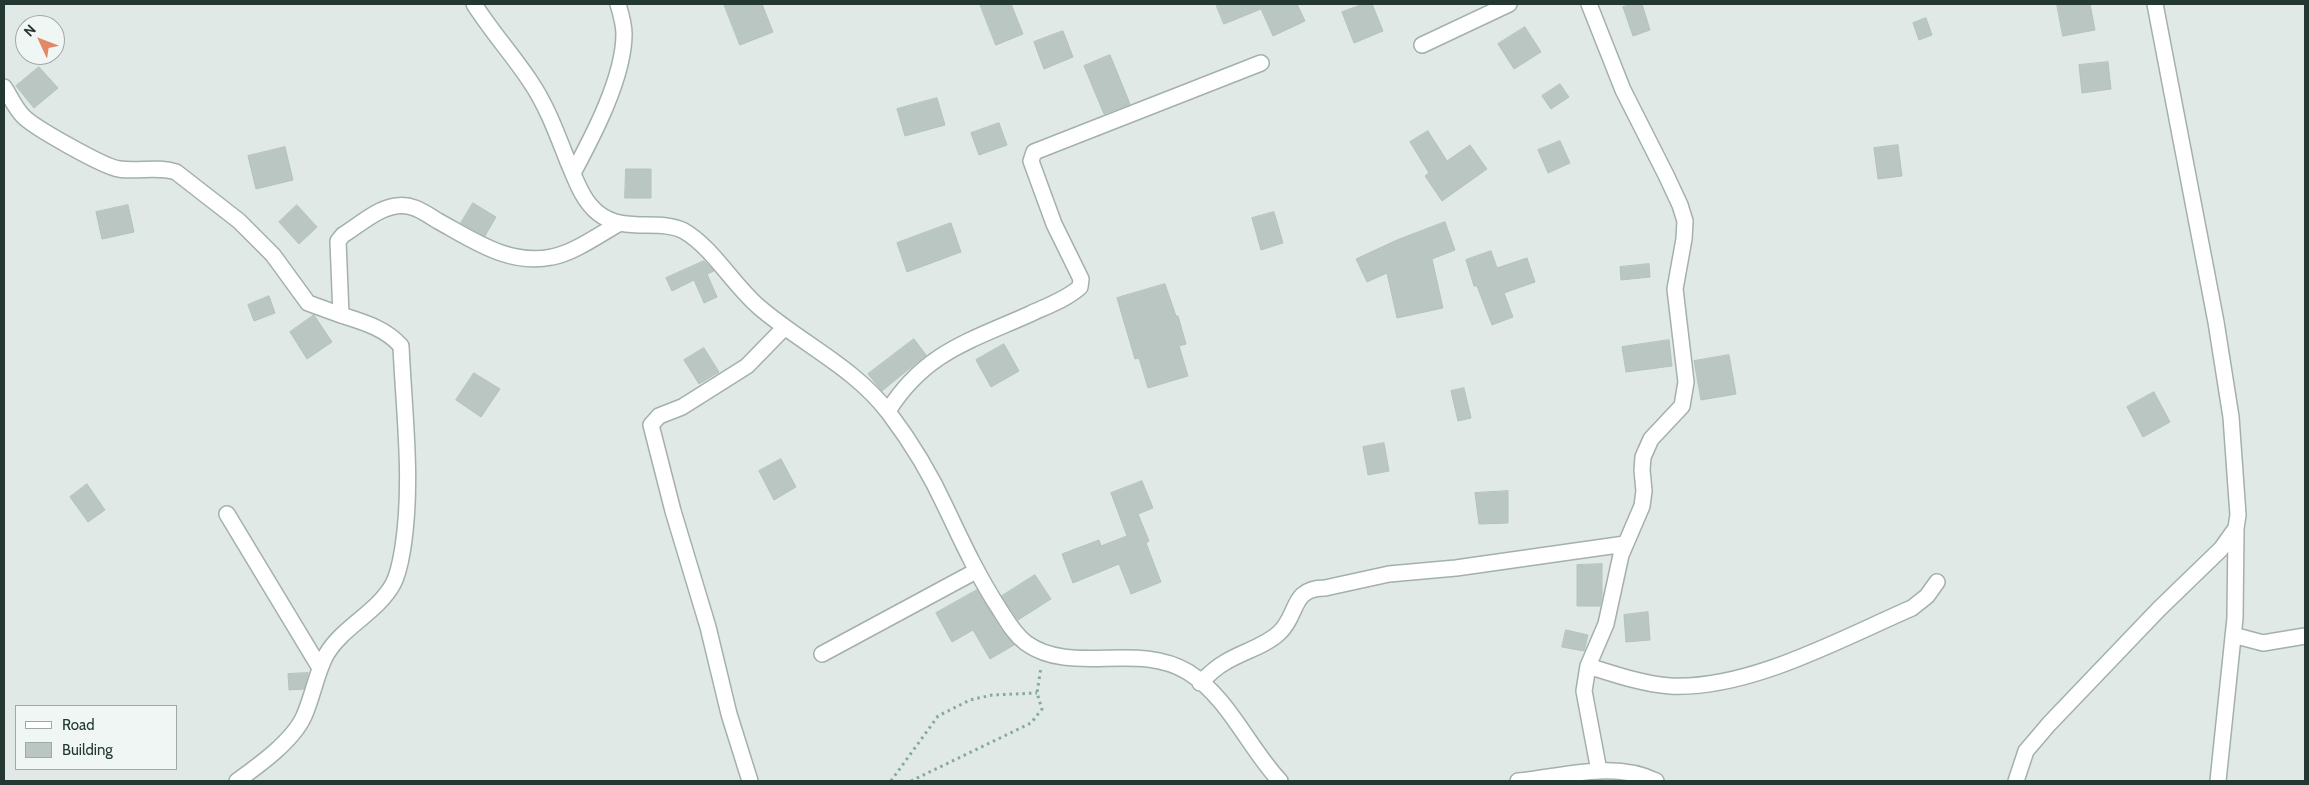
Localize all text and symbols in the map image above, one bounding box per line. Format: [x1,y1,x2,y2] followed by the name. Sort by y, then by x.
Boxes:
[15,15,65,65] north arrow
[20,21,40,40] text: N
[15,705,178,770] legend
[62,716,95,734] text: Road
[62,741,113,759] text: Building

